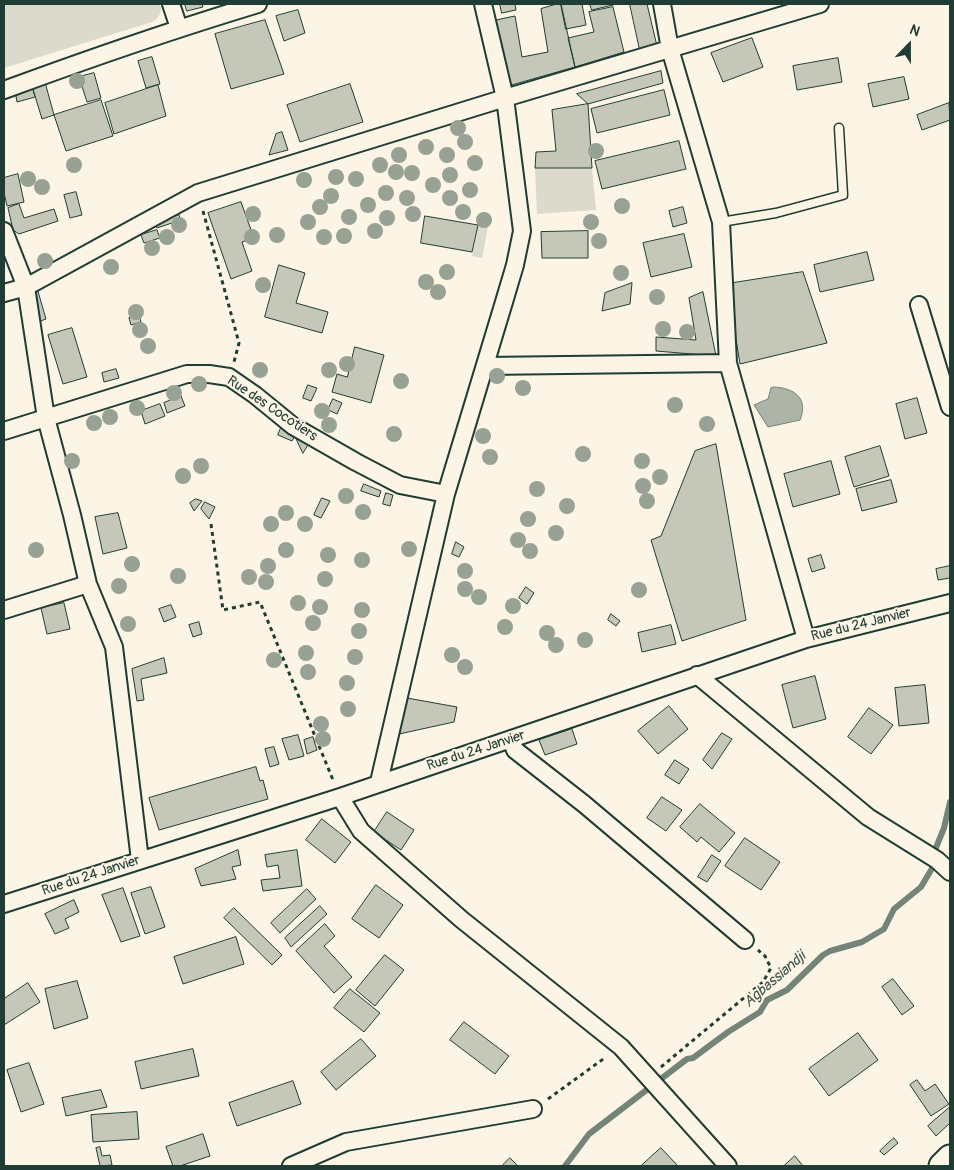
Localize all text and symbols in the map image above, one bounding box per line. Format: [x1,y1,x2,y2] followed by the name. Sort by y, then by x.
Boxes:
[884,20,934,70] north arrow
[907,21,922,40] text: N
[224,373,320,445] street label: Rue des Cocotiers
[809,604,913,646] street label: Rue du 24 Janvier
[425,727,527,775] street label: Rue du 24 Janvier
[40,852,142,900] street label: Rue du 24 Janvier
[740,948,810,1012] water label: Agbassiandji

